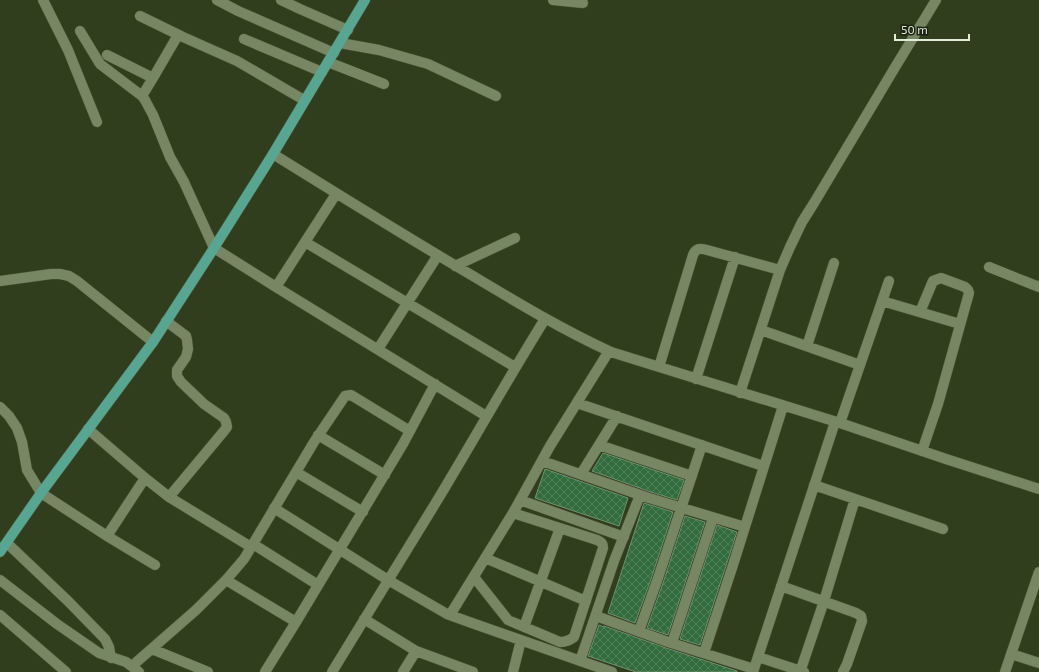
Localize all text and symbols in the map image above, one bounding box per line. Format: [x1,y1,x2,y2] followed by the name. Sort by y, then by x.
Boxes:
[895,16,969,42] scale bar
[901,22,928,36] text: 50 m

